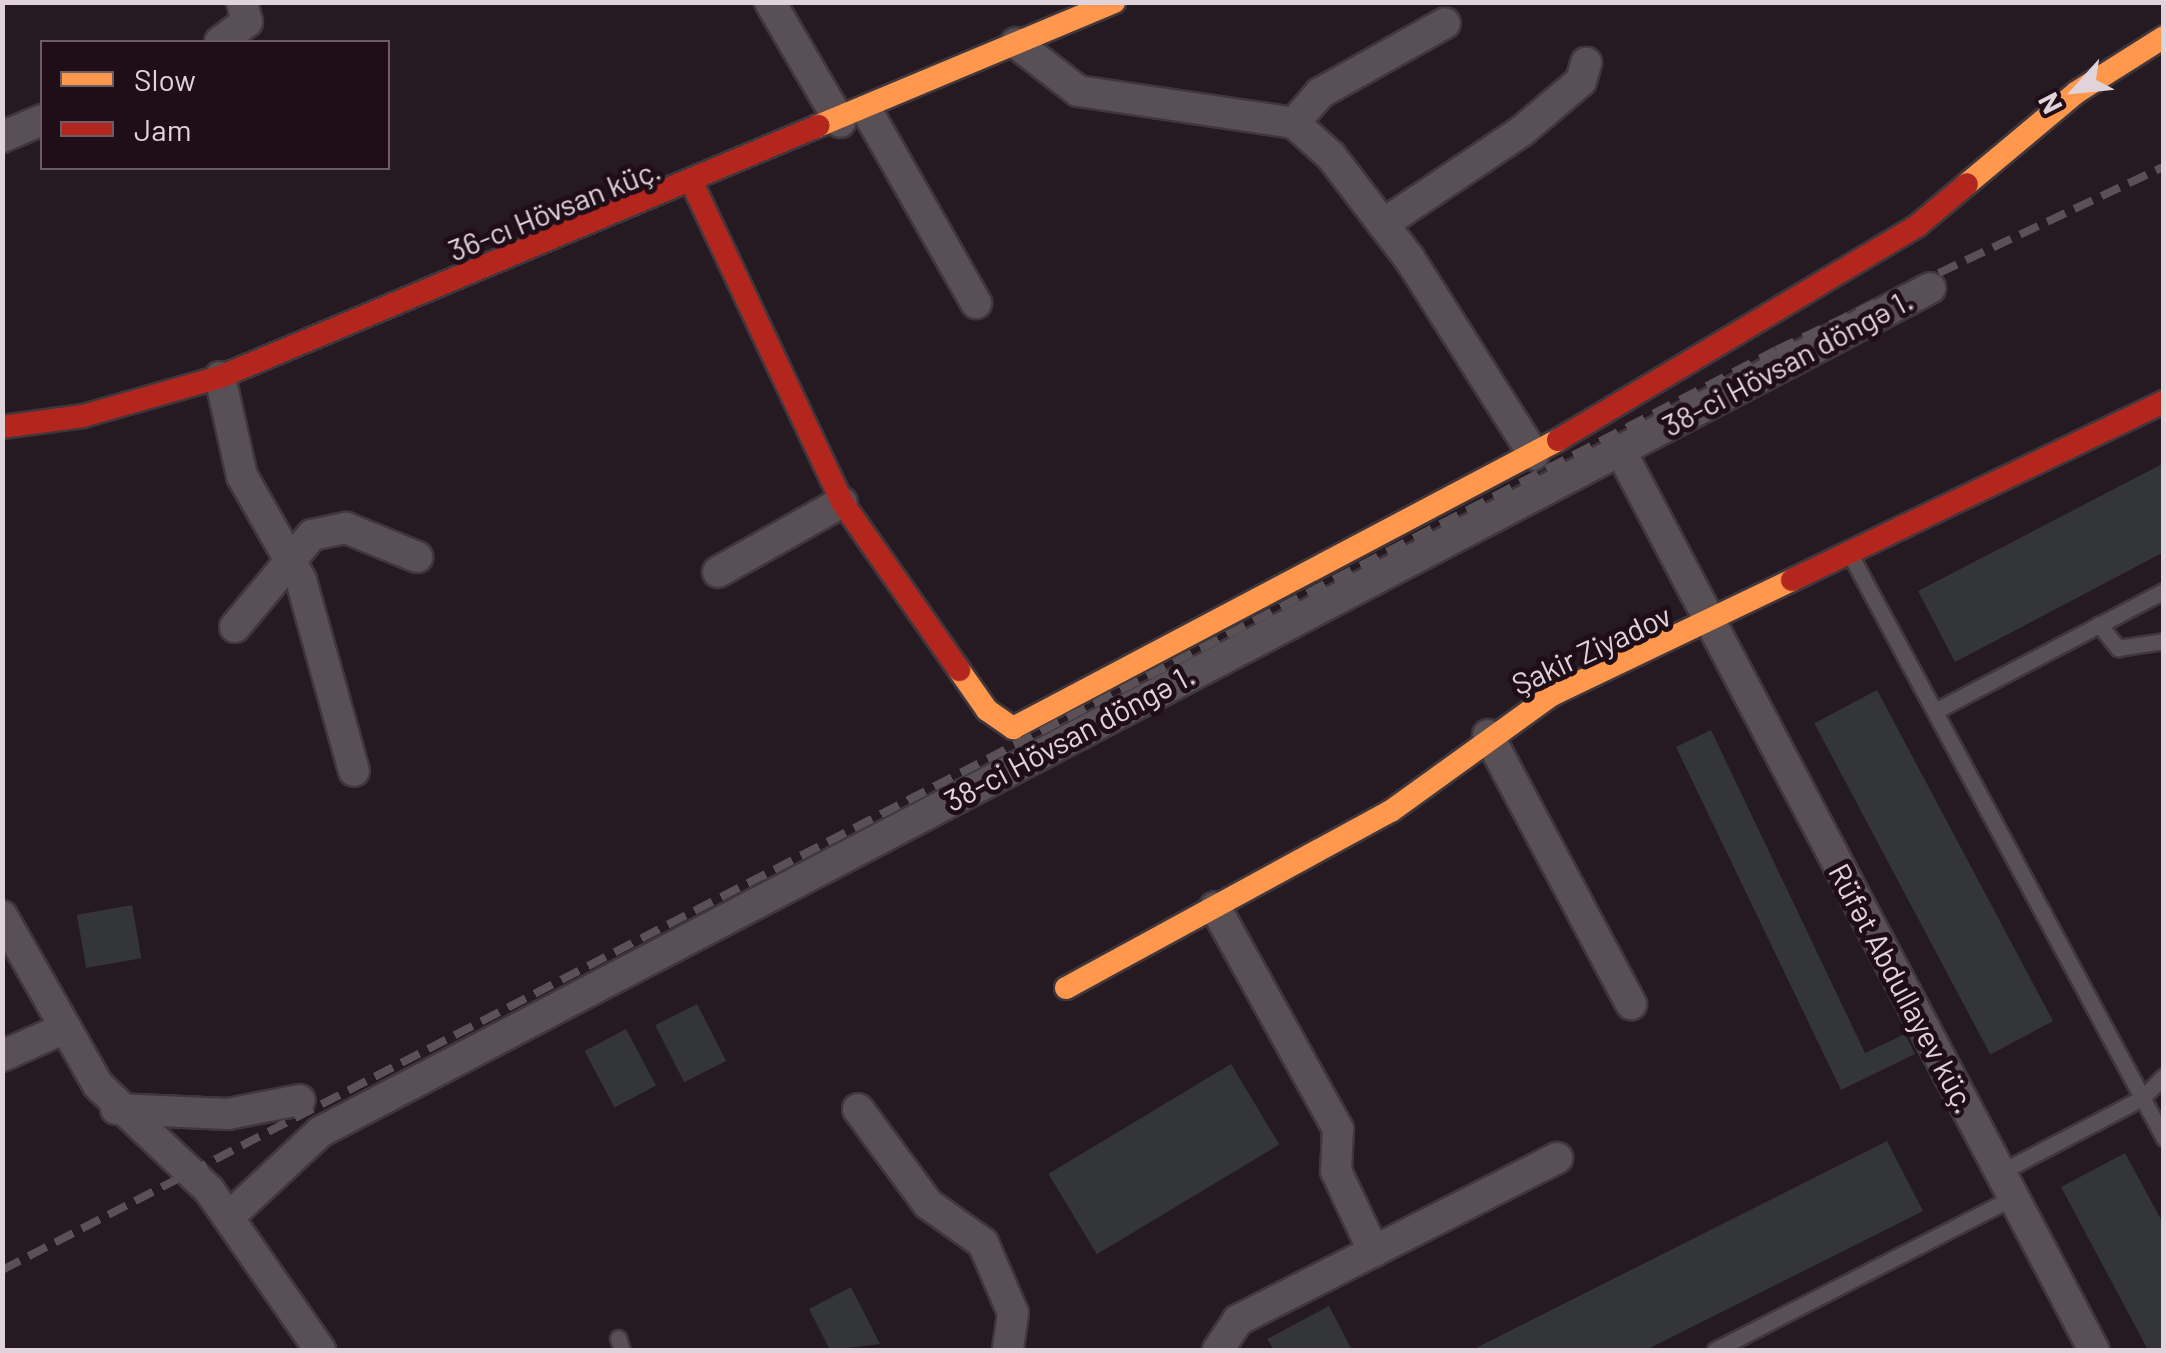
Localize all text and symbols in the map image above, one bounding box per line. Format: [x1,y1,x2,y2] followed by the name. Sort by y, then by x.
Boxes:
[40,40,390,170] legend
[2026,40,2126,140] north arrow
[134,61,196,97] text: Slow
[2030,88,2069,120] text: N
[134,111,191,147] text: Jam
[443,150,665,268] street label: 36-cı Hövsan küç.
[1656,281,1918,443] street label: 38-ci Hövsan döngə 1.
[1506,596,1676,702] street label: Şakir Ziyadov
[938,656,1200,818] street label: 38-ci Hövsan döngə 1.
[1822,857,1984,1119] street label: Rüfət Abdullayev küç.

